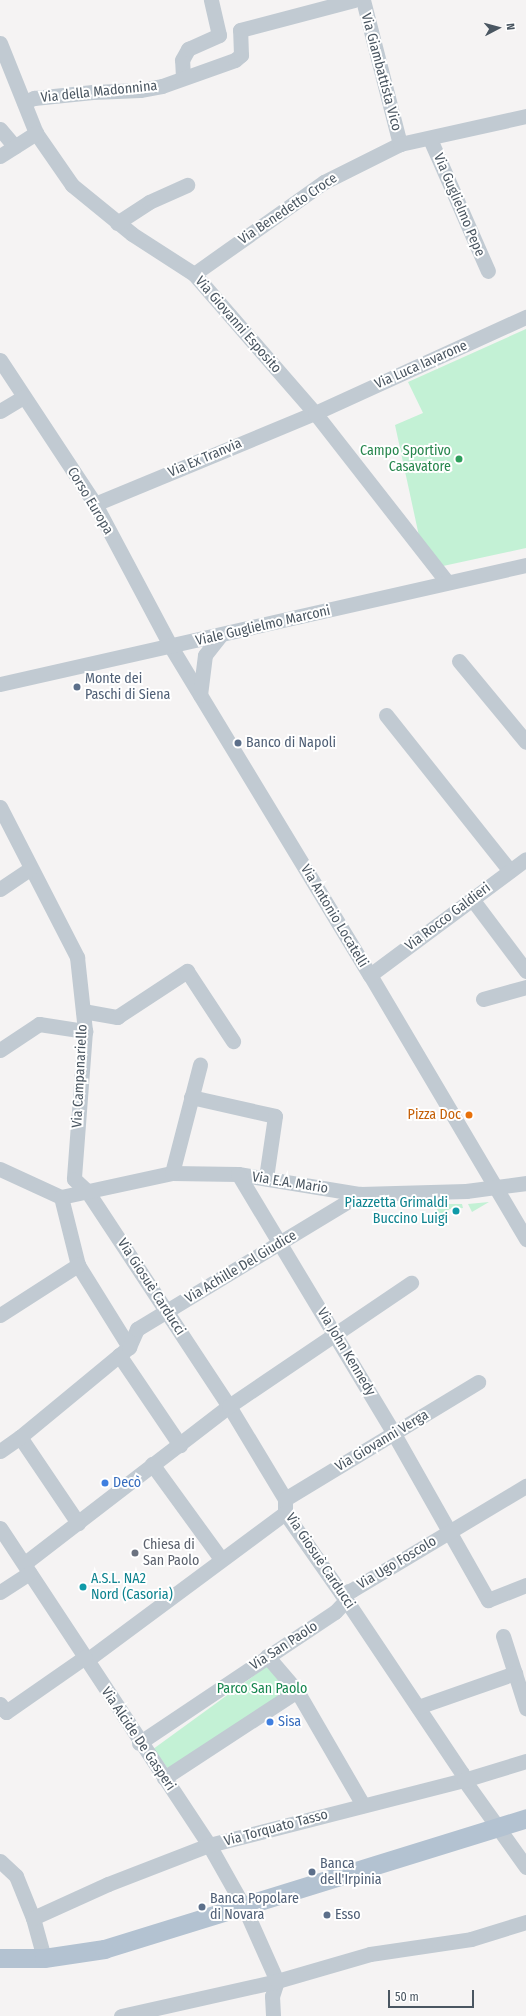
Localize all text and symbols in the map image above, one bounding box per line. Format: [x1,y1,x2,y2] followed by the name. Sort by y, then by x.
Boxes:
[478,8,518,48] north arrow
[357,11,405,133] street label: Via Giambattista Vico
[504,23,517,31] text: N
[40,78,158,106] street label: Via della Madonnina
[430,151,488,259] street label: Via Guglielmo Pepe
[236,170,340,248] street label: Via Benedetto Croce
[191,273,285,377] street label: Via Giovanni Esposito
[372,337,470,393] street label: Via Luca Iavarone
[166,435,244,481] street label: Via Ex Tranvia
[360,443,451,476] place label: Campo Sportivo Casavatore
[454,454,464,464] marker: Campo Sportivo Casavatore
[63,464,117,538] street label: Corso Europa
[194,602,332,650] street label: Viale Guglielmo Marconi
[85,671,170,704] place label: Monte dei Paschi di Siena
[72,682,82,692] marker: Monte dei Paschi di Siena
[246,735,336,751] place label: Banco di Napoli
[233,738,243,748] marker: Banco di Napoli
[297,862,371,970] street label: Via Antonio Locatelli
[402,879,494,955] street label: Via Rocco Galdieri
[69,1024,91,1128] street label: Via Campanariello
[408,1107,461,1123] place label: Pizza Doc
[464,1110,474,1120] marker: Pizza Doc
[251,1169,329,1197] street label: Via E.A. Mario
[345,1195,448,1228] place label: Piazzetta Grimaldi Buccino Luigi
[451,1206,461,1216] marker: Piazzetta Grimaldi Buccino Luigi
[182,1227,300,1307] street label: Via Achille Del Giudice
[114,1236,188,1338] street label: Via Giosuè Carducci
[313,1305,379,1399] street label: Via John Kennedy
[332,1407,432,1475] street label: Via Giovanni Verga
[113,1475,141,1491] place label: Decò
[100,1478,110,1488] marker: Decò
[282,1510,358,1612] street label: Via Giosuè Carducci
[354,1533,440,1593] street label: Via Ugo Foscolo
[143,1537,199,1570] place label: Chiesa di San Paolo
[130,1548,140,1558] marker: Chiesa di San Paolo
[91,1571,173,1604] place label: A.S.L. NA2 Nord (Casoria)
[78,1582,88,1592] marker: A.S.L. NA2 Nord (Casoria)
[247,1618,321,1674] street label: Via San Paolo
[217,1681,307,1697] park label: Parco San Paolo
[97,1684,179,1794] street label: Via Alcide De Gasperi
[278,1714,301,1730] place label: Sisa
[265,1717,275,1727] marker: Sisa
[222,1806,330,1850] street label: Via Torquato Tasso
[320,1856,382,1888] place label: Banca dell'Irpinia
[307,1867,317,1877] marker: Banca dell'Irpinia
[210,1891,299,1924] place label: Banca Popolare di Novara
[197,1902,207,1912] marker: Banca Popolare di Novara
[335,1907,361,1923] place label: Esso
[322,1910,332,1920] marker: Esso
[390,1982,476,2008] scale bar
[395,1990,419,2004] text: 50 m

